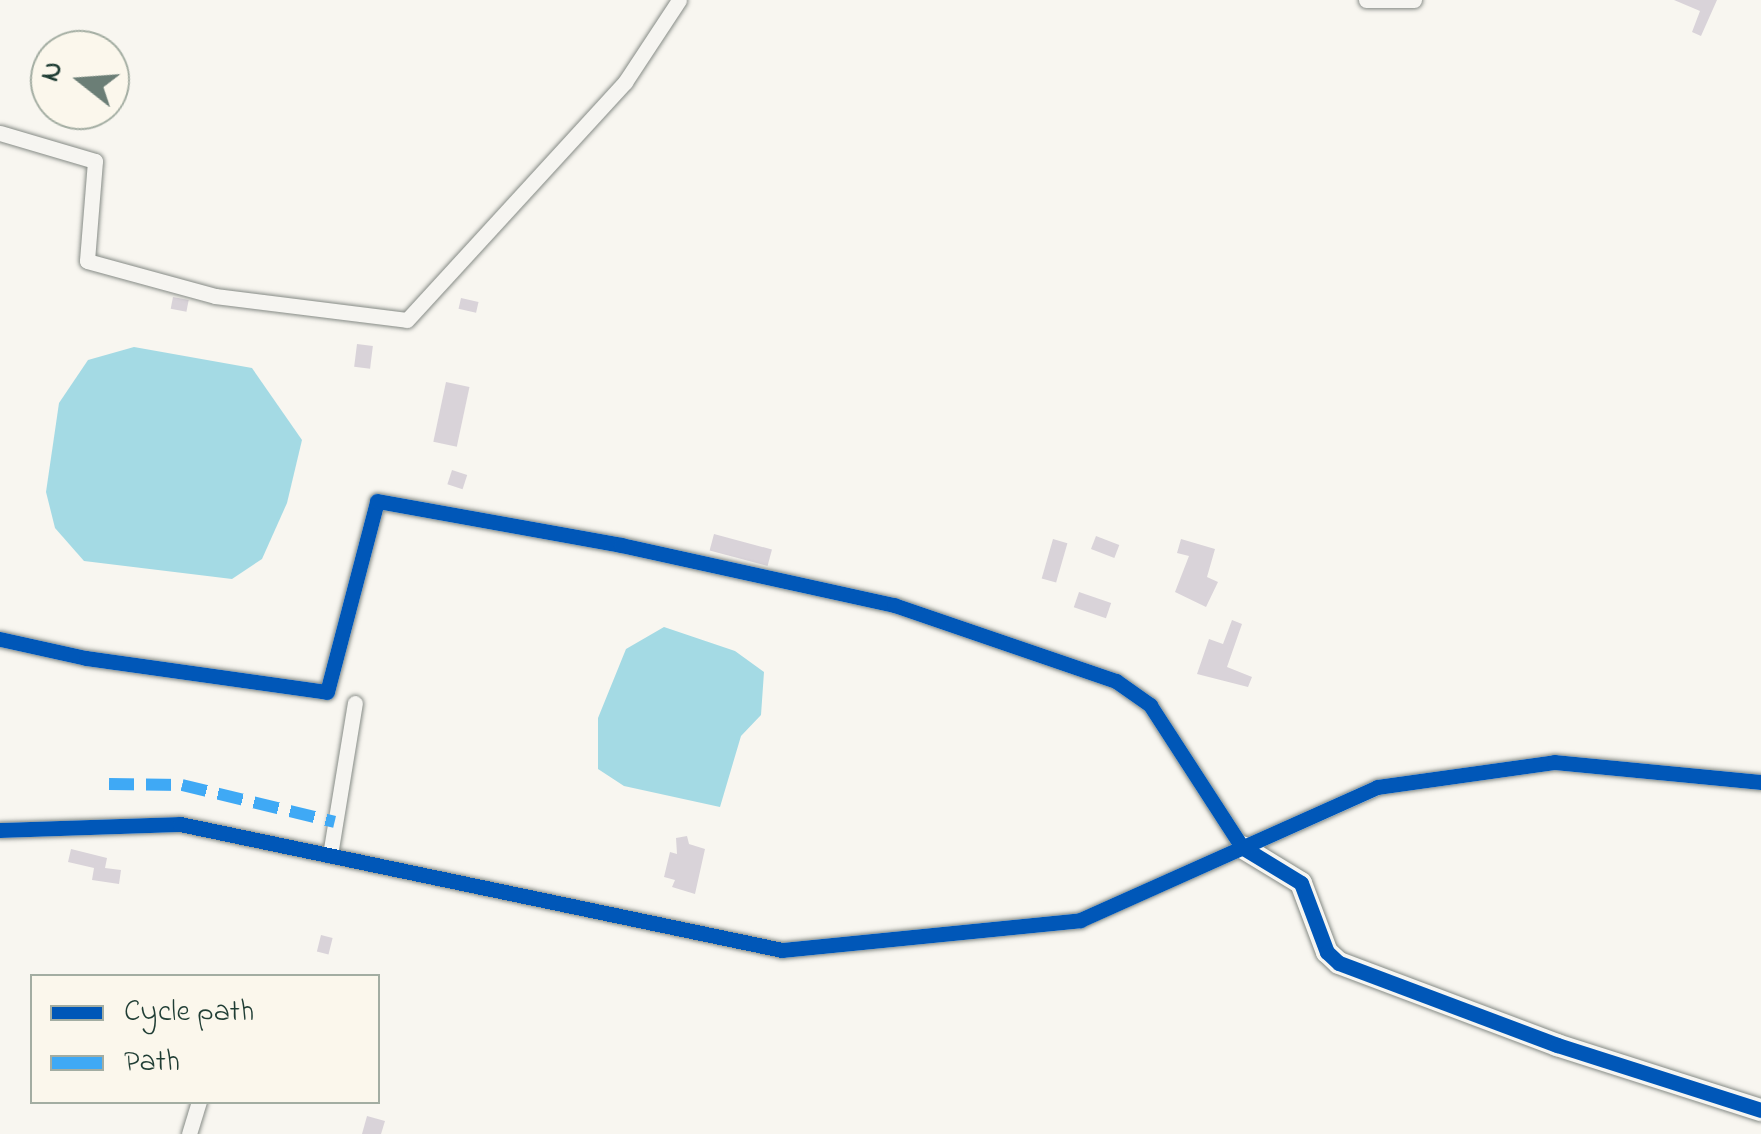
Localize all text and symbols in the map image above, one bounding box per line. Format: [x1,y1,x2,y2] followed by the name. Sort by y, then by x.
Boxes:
[30,30,130,130] north arrow
[30,57,75,87] text: N
[30,974,380,1104] legend
[124,991,254,1035] text: Cycle path
[124,1041,180,1085] text: Path

